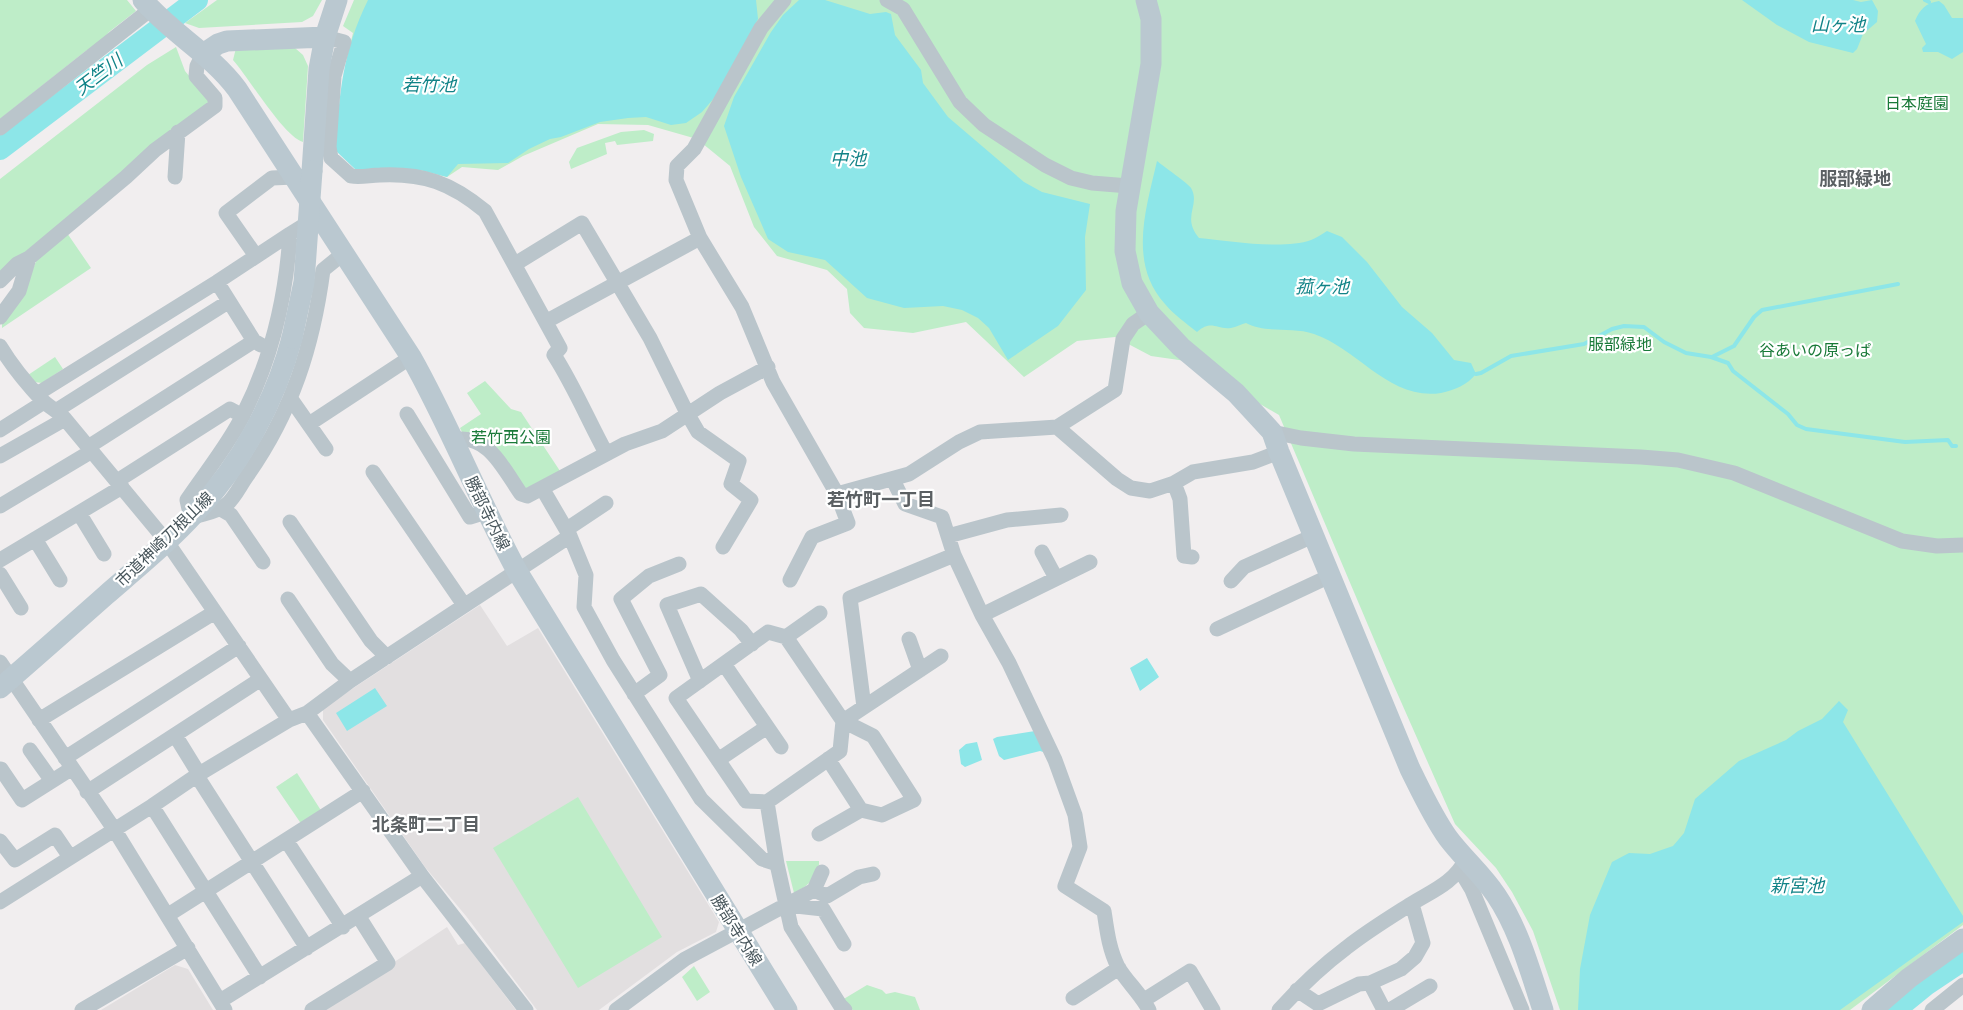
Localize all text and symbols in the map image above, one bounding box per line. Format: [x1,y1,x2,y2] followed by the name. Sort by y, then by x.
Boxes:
[1811,14,1867,34] water label: 山ヶ池
[70,49,127,98] water label: 天竺川
[402,74,458,94] water label: 若竹池
[1885,94,1949,112] park label: 日本庭園
[830,148,868,168] water label: 中池
[1819,168,1891,188] district label: 服部緑地
[1295,276,1351,296] water label: 菰ヶ池
[1588,335,1652,353] park label: 服部緑地
[1759,341,1871,359] park label: 谷あいの原っぱ
[471,428,551,446] park label: 若竹西公園
[462,473,514,553] street label: 勝部寺内線
[112,488,216,590] street label: 市道神崎刀根山線
[827,489,935,509] district label: 若竹町一丁目
[372,814,480,834] district label: 北条町二丁目
[1770,875,1826,895] water label: 新宮池
[708,891,766,969] street label: 勝部寺内線

